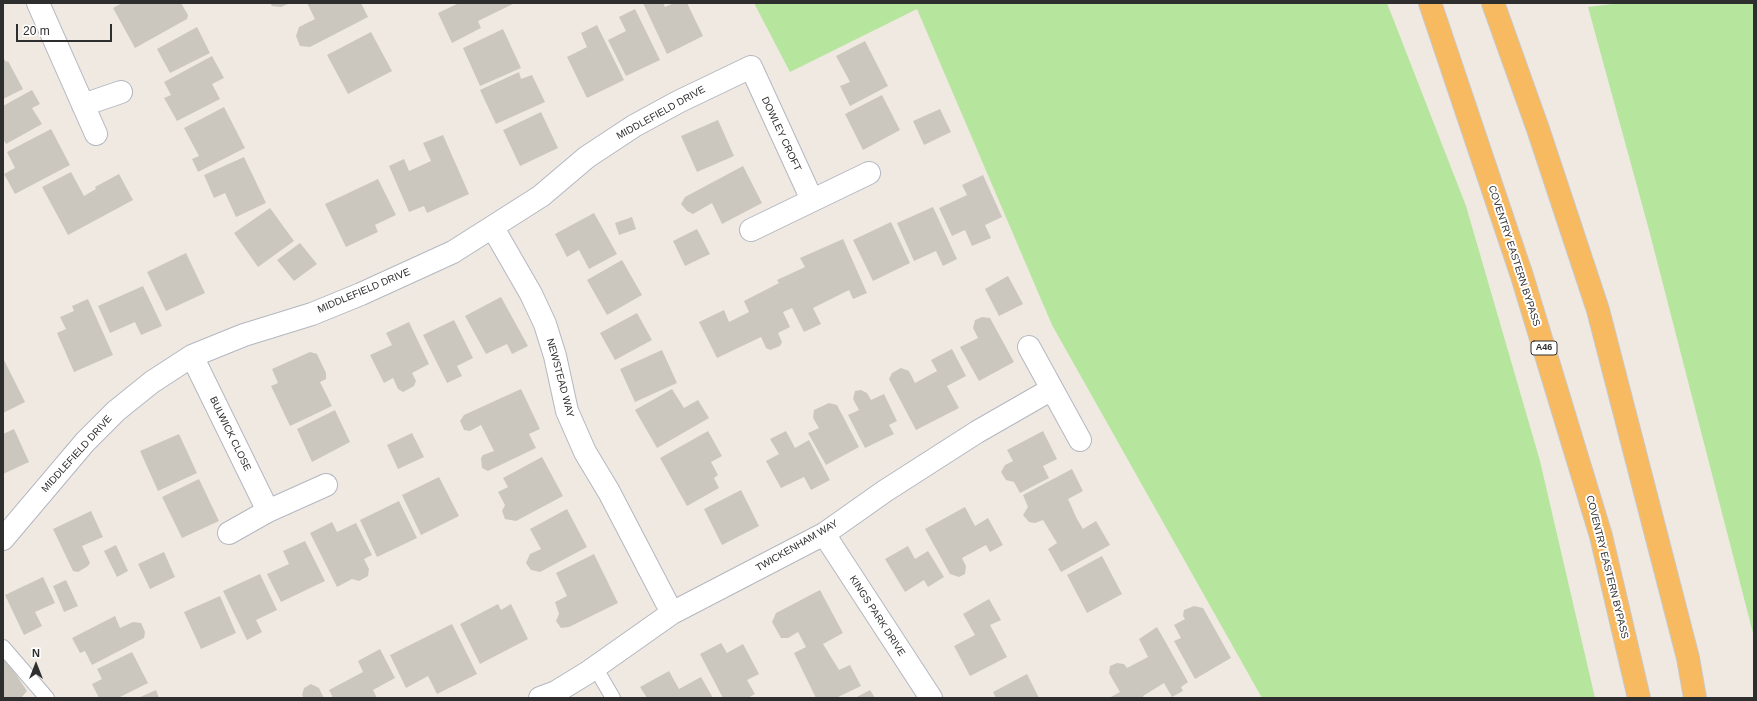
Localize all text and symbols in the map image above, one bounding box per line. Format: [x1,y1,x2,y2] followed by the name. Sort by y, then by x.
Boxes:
[18,16,114,42] scale bar
[23,24,50,38] text: 20 m
[615,84,707,142] street label: MIDDLEFIELD DRIVE
[759,95,803,173] street label: DOWLEY CROFT
[1486,184,1542,328] street label: COVENTRY EASTERN BYPASS
[316,266,412,316] street label: MIDDLEFIELD DRIVE
[544,337,576,419] street label: NEWSTEAD WAY
[1531,341,1557,355] road number: A46
[207,395,253,473] street label: BULWICK CLOSE
[39,413,115,495] street label: MIDDLEFIELD DRIVE
[1583,494,1631,640] street label: COVENTRY EASTERN BYPASS
[754,518,840,574] street label: TWICKENHAM WAY
[846,573,908,659] street label: KINGS PARK DRIVE
[16,645,56,685] north arrow
[32,647,40,659] text: N

